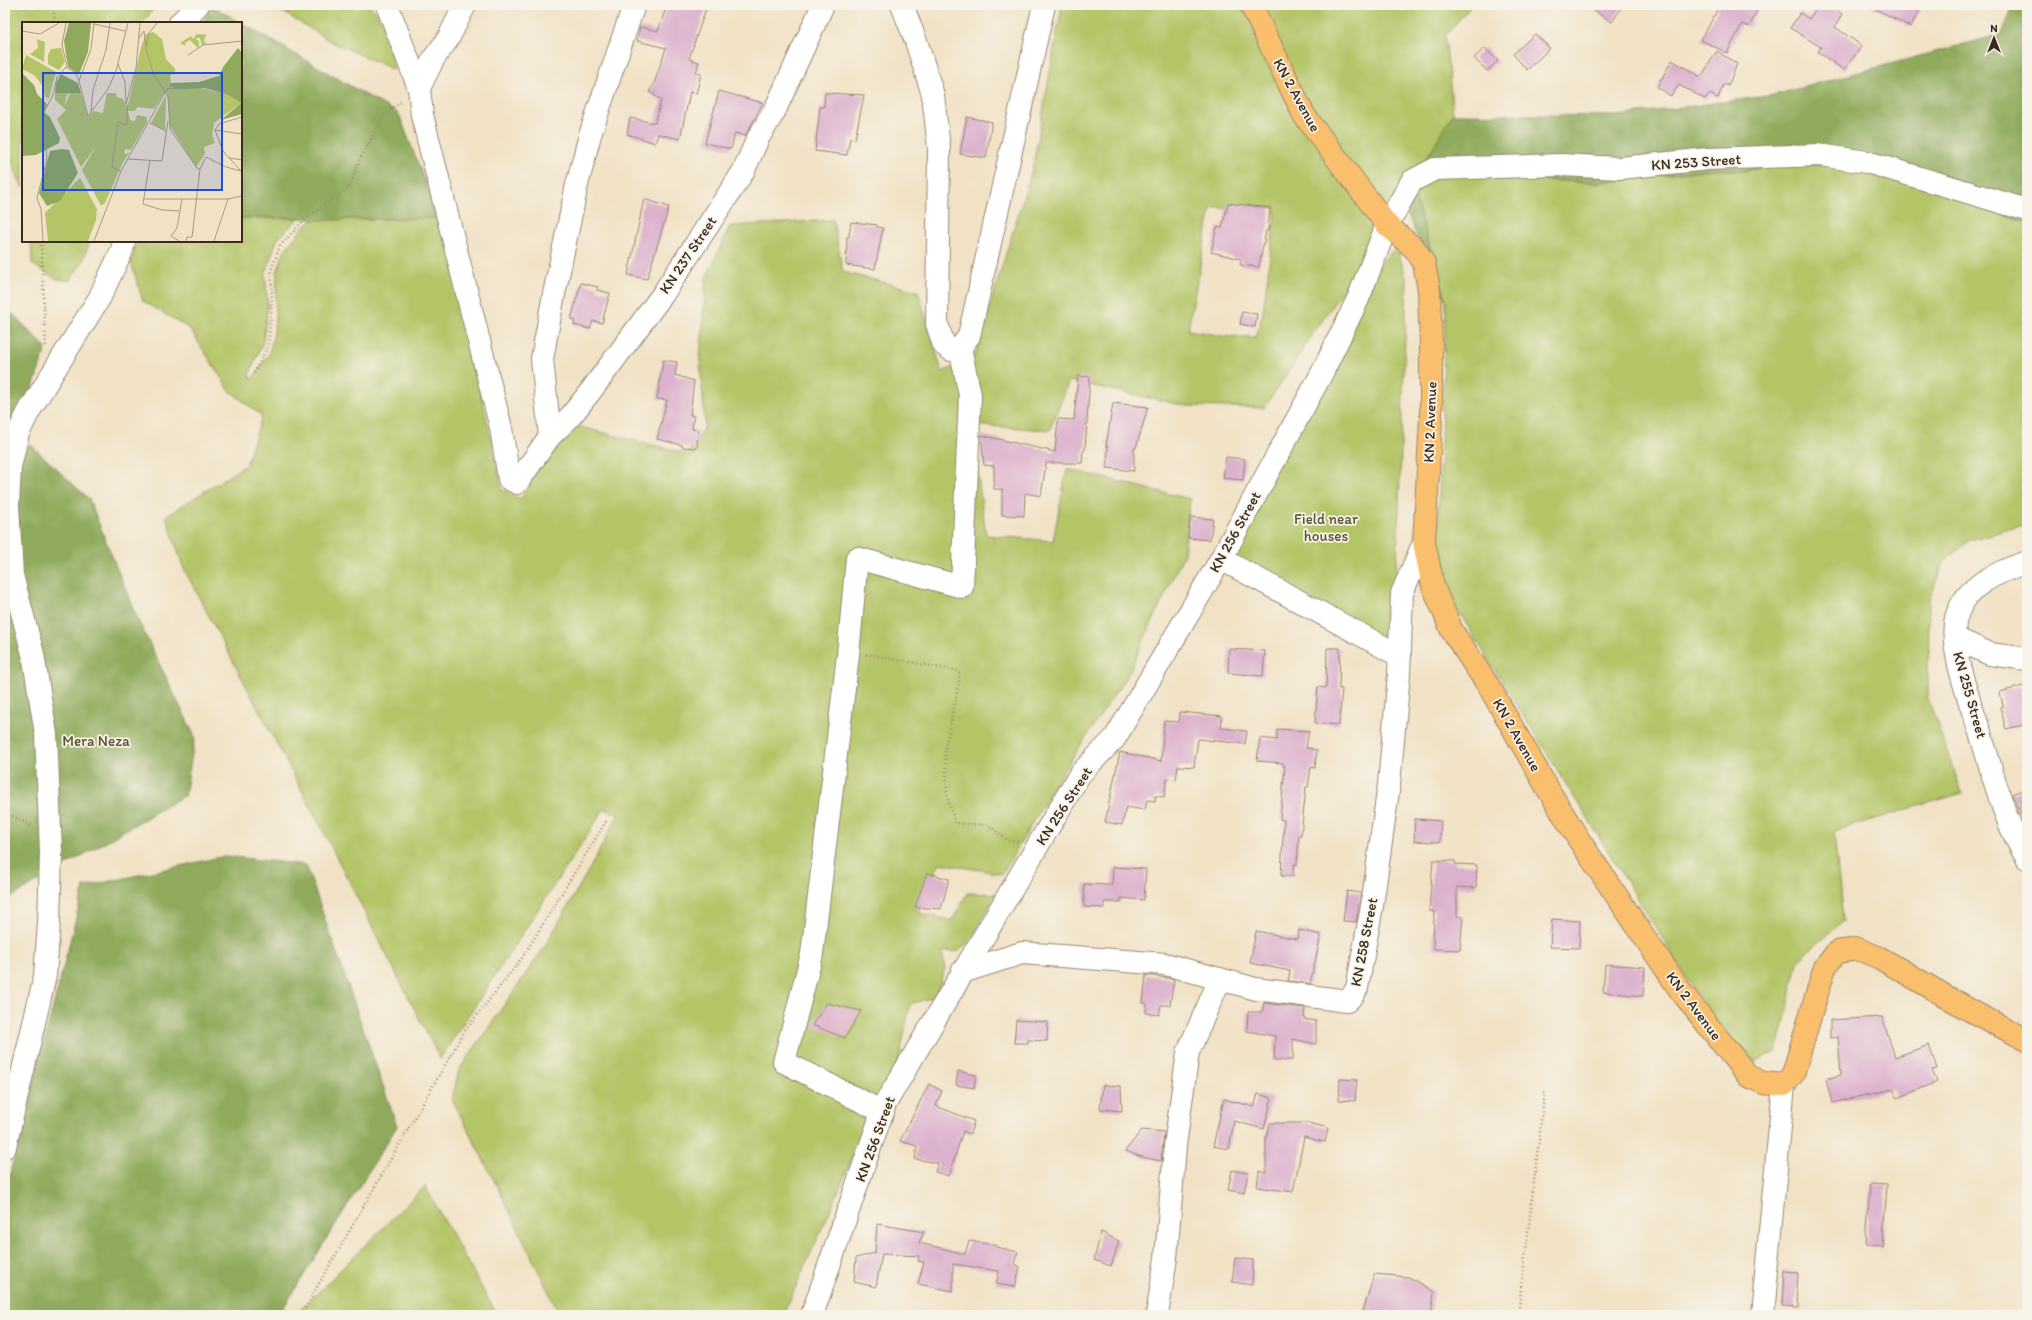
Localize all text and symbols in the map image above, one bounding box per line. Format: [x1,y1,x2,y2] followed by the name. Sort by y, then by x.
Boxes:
[1974,18,2014,58] north arrow
[22,22,242,242] inset map
[1990,22,1998,35] text: N
[1269,55,1325,135] street label: KN 2 Avenue
[1650,150,1742,174] street label: KN 253 Street
[655,213,721,297] street label: KN 237 Street
[1420,381,1440,463] street label: KN 2 Avenue
[1205,488,1265,576] street label: KN 256 Street
[1294,510,1358,545] park label: Field near houses
[1949,649,1991,741] street label: KN 255 Street
[1489,695,1545,775] street label: KN 2 Avenue
[62,732,130,750] park label: Mera Neza
[1032,763,1096,849] street label: KN 256 Street
[1347,896,1381,988] street label: KN 258 Street
[1662,968,1726,1044] street label: KN 2 Avenue
[851,1093,899,1184] street label: KN 256 Street

